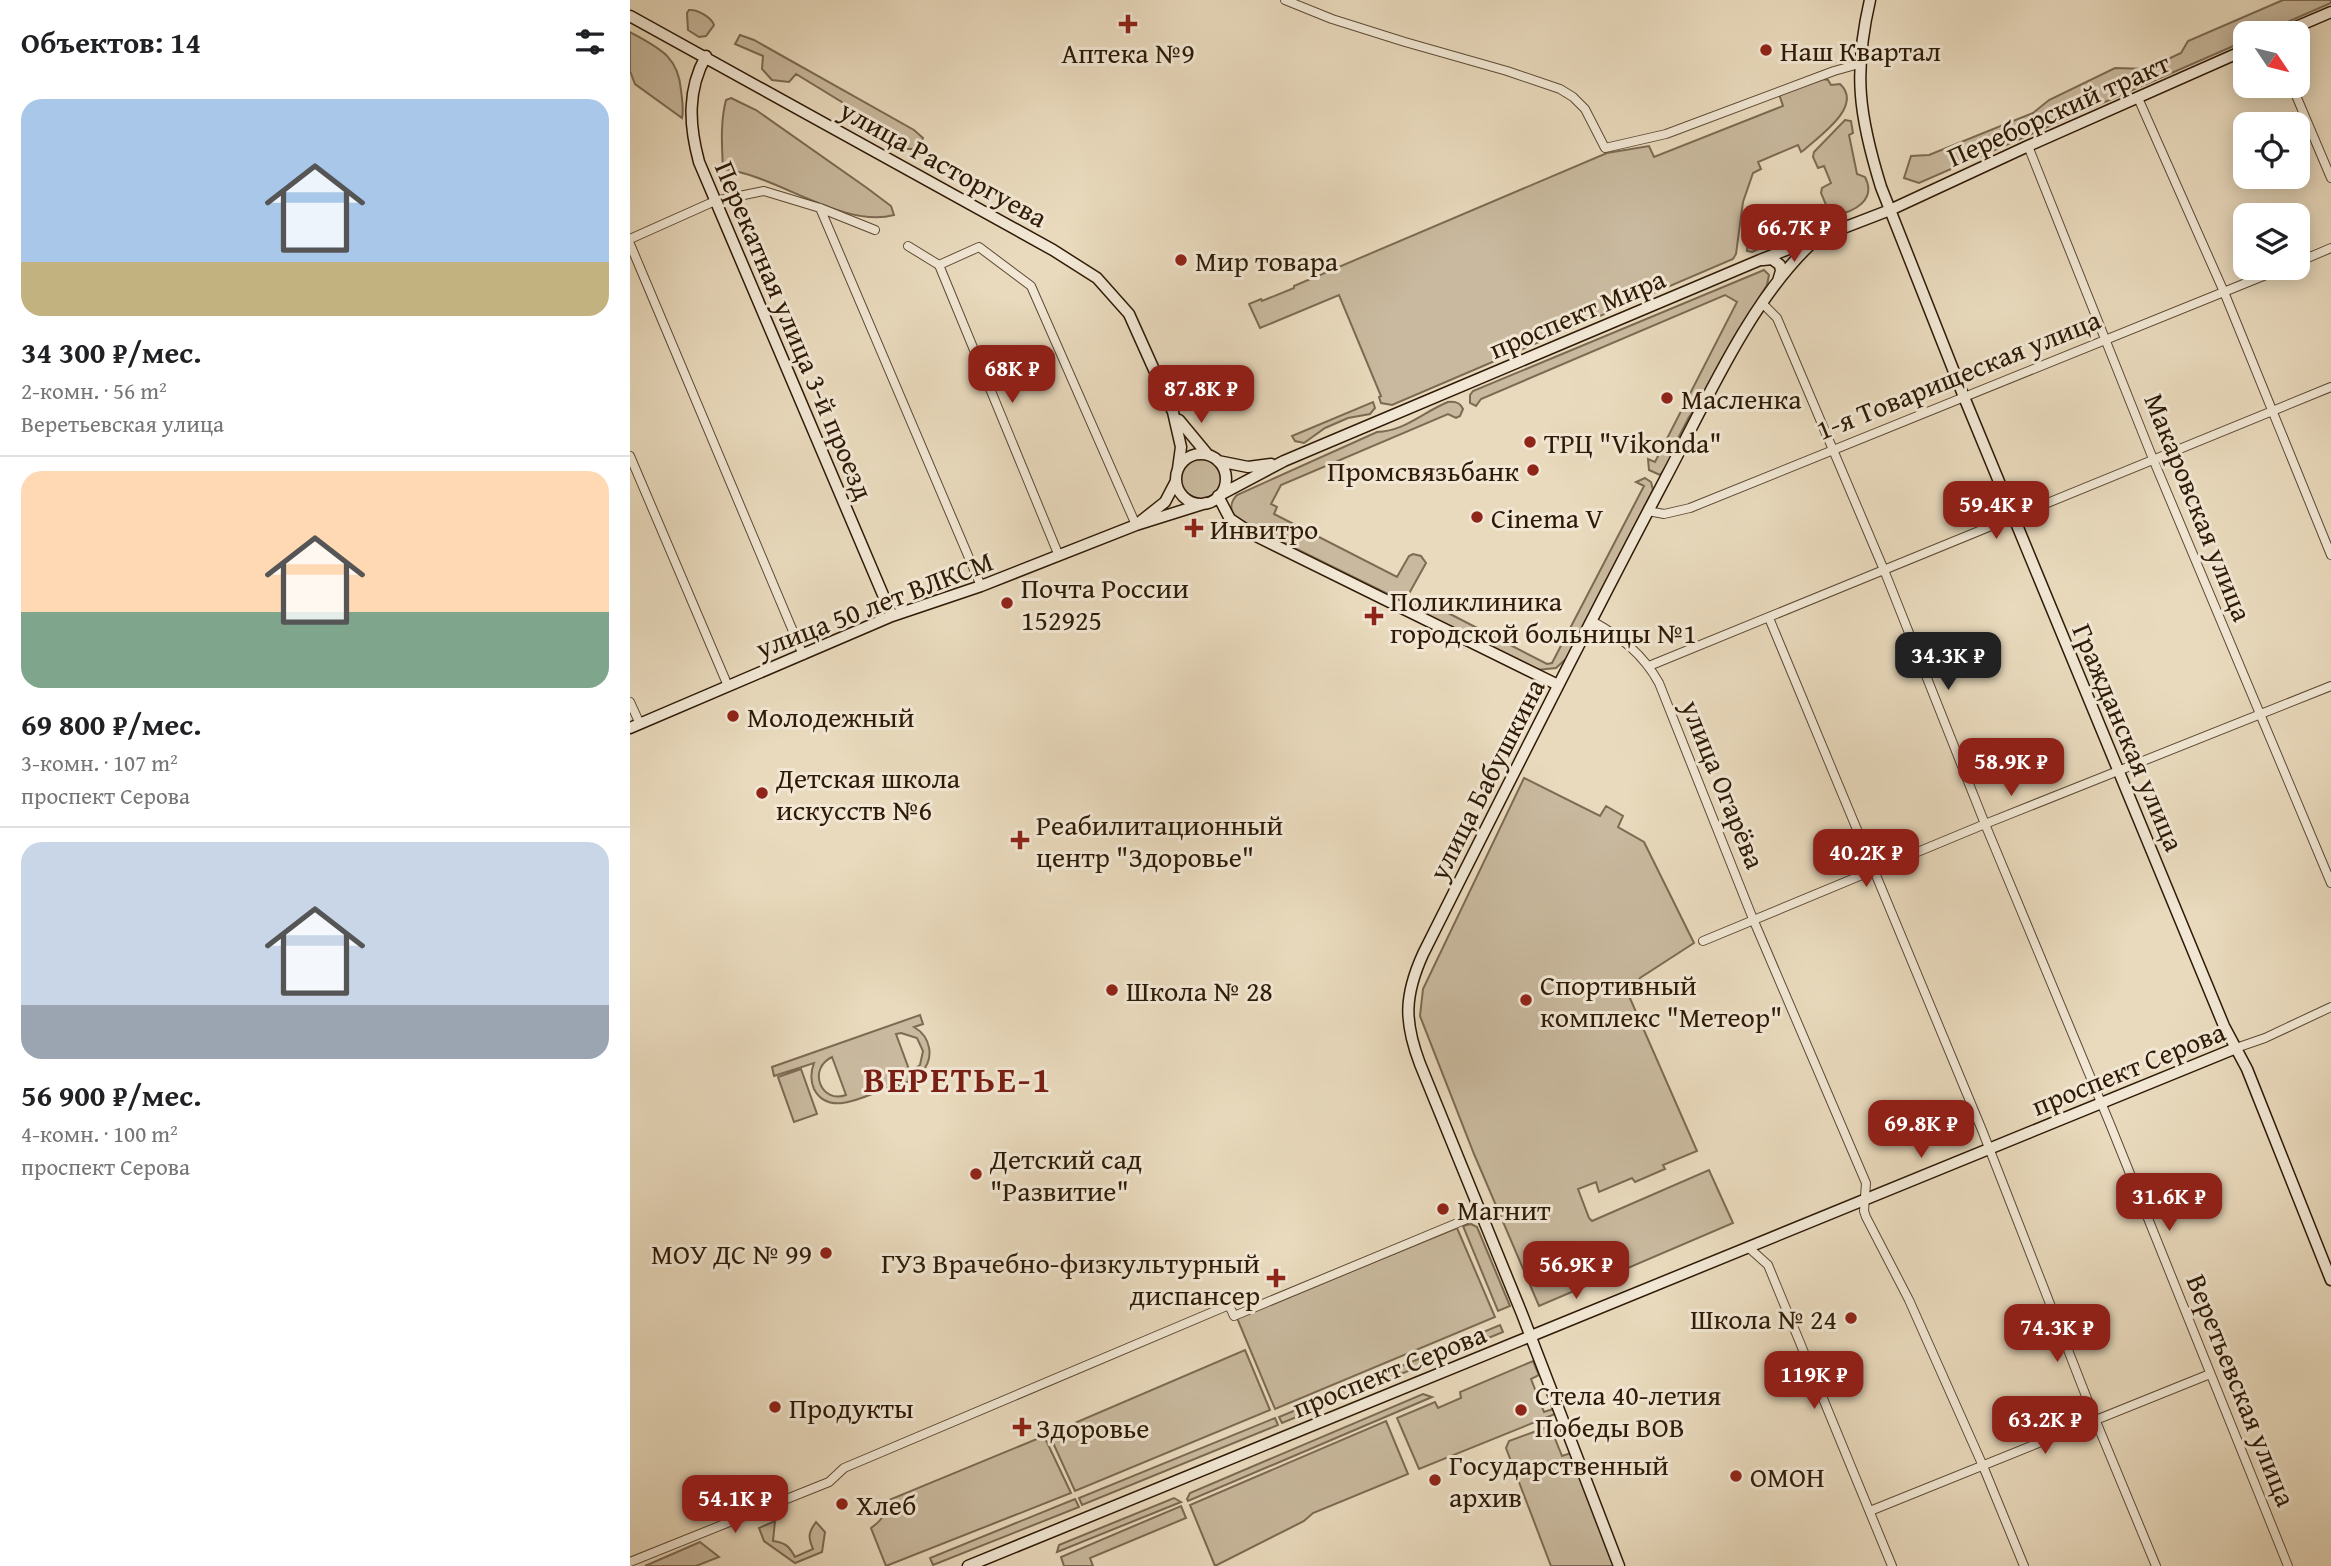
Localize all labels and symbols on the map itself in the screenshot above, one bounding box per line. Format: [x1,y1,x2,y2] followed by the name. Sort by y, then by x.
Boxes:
[1120,16,1136,32] marker: Аптека №9
[2233,21,2310,98] north arrow
[1780,30,1941,71] place label: Наш Квартал
[1061,32,1195,73] place label: Аптека №9
[1940,41,2176,177] street label: Переборский тракт
[1758,42,1774,58] marker: Наш Квартал
[832,88,1056,237] street label: улица Расторгуева
[705,154,885,506] street label: Перекатная улица 3-й проезд
[1729,204,1859,264] pin: 66.7K ₽
[1195,240,1339,281] place label: Мир товара
[1173,252,1189,268] marker: Мир товара
[1482,257,1672,369] street label: проспект Мира
[1810,298,2107,450] street label: 1-я Товарищеская улица
[963,346,1061,405] pin: 68K ₽
[1136,366,1266,425] pin: 87.8K ₽
[1681,378,1802,419] place label: Масленка
[2135,387,2264,628] street label: Макаровская улица
[1659,390,1675,406] marker: Масленка
[1544,422,1722,463] place label: ТРЦ "Vikonda"
[1522,434,1538,450] marker: ТРЦ "Vikonda"
[1327,450,1519,491] place label: Промсвязьбанк
[1525,462,1541,478] marker: Промсвязьбанк
[1931,482,2061,541] pin: 59.4K ₽
[1491,497,1604,538] place label: Cinema V
[1210,508,1318,549] place label: Инвитро
[1469,509,1485,525] marker: Cinema V
[1184,518,1204,538] marker: Инвитро
[748,540,999,669] street label: улица 50 лет ВЛКСМ
[1021,567,1189,640] place label: Почта России 152925
[1390,580,1697,653] place label: Поликлиника городской больницы №1
[999,595,1015,611] marker: Почта России 152925
[1364,606,1384,626] marker: Поликлиника городской больницы №1
[2063,617,2196,858] street label: Гражданская улица
[1883,632,2013,692] pin: 34.3K ₽
[1417,670,1555,888] street label: улица Бабушкина
[1671,692,1777,875] street label: улица Огарёва
[747,696,914,737] place label: Молодежный
[725,708,741,724] marker: Молодежный
[1946,738,2076,798] pin: 58.9K ₽
[775,757,961,830] place label: Детская школа искусств №6
[754,785,770,801] marker: Детская школа искусств №6
[1036,804,1283,877] place label: Реабилитационный центр "Здоровье"
[1010,830,1030,850] marker: Реабилитационный центр "Здоровье"
[1801,830,1931,889] pin: 40.2K ₽
[1540,964,1782,1037] place label: Спортивный комплекс "Метеор"
[1126,970,1273,1011] place label: Школа № 28
[1104,982,1120,998] marker: Школа № 28
[1518,992,1534,1008] marker: Спортивный комплекс "Метеор"
[2025,1010,2232,1126] street label: проспект Серова
[864,1054,1052,1105] district label: ВЕРЕТЬЕ-1
[1856,1100,1986,1160] pin: 69.8K ₽
[989,1138,1142,1211] place label: Детский сад "Развитие"
[968,1166,984,1182] marker: Детский сад "Развитие"
[2104,1174,2234,1233] pin: 31.6K ₽
[1457,1189,1551,1230] place label: Магнит
[1435,1201,1451,1217] marker: Магнит
[651,1233,812,1274] place label: МОУ ДС № 99
[881,1242,1260,1315] place label: ГУЗ Врачебно-физкультурный диспансер
[1511,1242,1641,1301] pin: 56.9K ₽
[818,1245,834,1261] marker: МОУ ДС № 99
[1266,1268,1286,1288] marker: ГУЗ Врачебно-физкультурный диспансер
[2177,1268,2308,1513] street label: Веретьевская улица
[1690,1298,1837,1339] place label: Школа № 24
[1992,1304,2122,1364] pin: 74.3K ₽
[1843,1310,1859,1326] marker: Школа № 24
[1286,1312,1493,1428] street label: проспект Серова
[1757,1352,1871,1411] pin: 119K ₽
[1535,1374,1721,1447] place label: Стела 40-летия Победы ВОВ
[789,1387,914,1428] place label: Продукты
[1980,1396,2110,1456] pin: 63.2K ₽
[767,1399,783,1415] marker: Продукты
[1513,1402,1529,1418] marker: Стела 40-летия Победы ВОВ
[1036,1407,1149,1448] place label: Здоровье
[1014,1419,1030,1435] marker: Здоровье
[1449,1444,1669,1517] place label: Государственный архив
[1750,1456,1825,1497] place label: ОМОН
[1728,1468,1744,1484] marker: ОМОН
[1427,1472,1443,1488] marker: Государственный архив
[670,1476,800,1535] pin: 54.1K ₽
[856,1484,916,1525] place label: Хлеб
[834,1496,850,1512] marker: Хлеб

